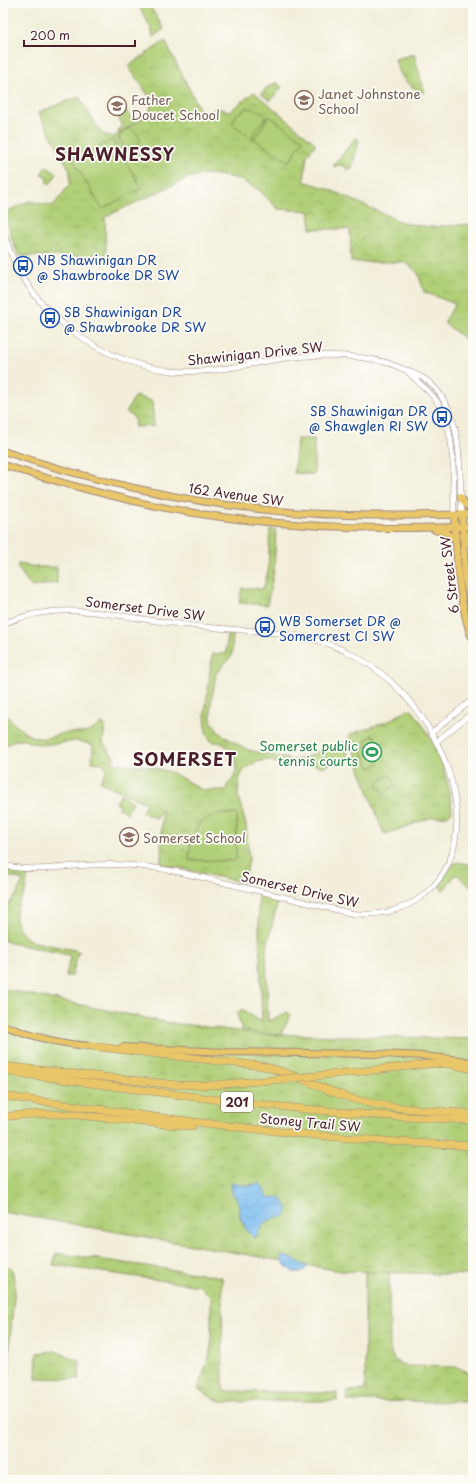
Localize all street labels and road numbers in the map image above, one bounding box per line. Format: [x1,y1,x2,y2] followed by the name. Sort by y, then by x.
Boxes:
[186,336,324,370] street label: Shawinigan Drive SW
[188,478,285,510] street label: 162 Avenue SW
[435,535,463,615] street label: 6 Street SW
[84,591,206,625] street label: Somerset Drive SW
[239,866,361,912] street label: Somerset Drive SW
[221,1092,253,1112] road number: 201
[259,1108,362,1136] street label: Stoney Trail SW

